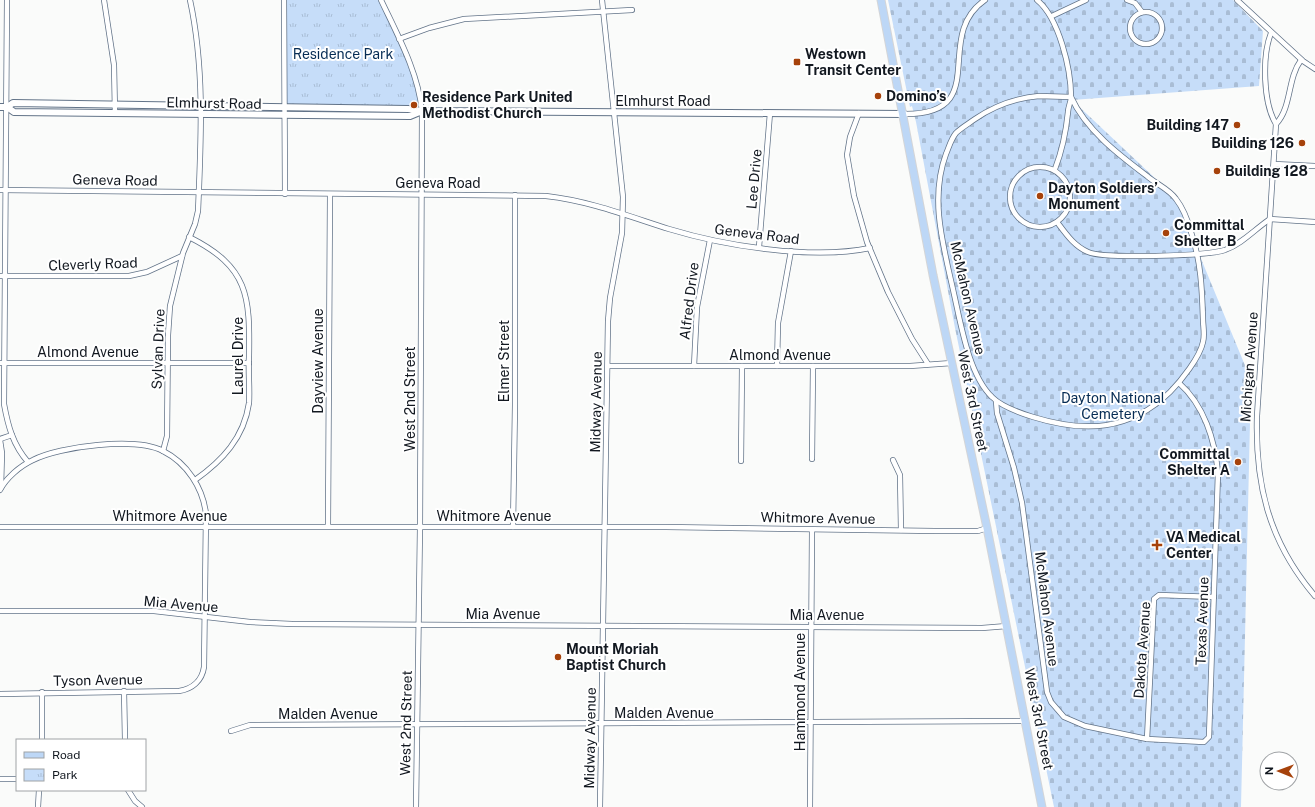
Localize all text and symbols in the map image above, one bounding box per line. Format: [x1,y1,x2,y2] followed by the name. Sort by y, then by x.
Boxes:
[293,46,393,62] park label: Residence Park
[805,46,901,78] place label: Westown Transit Center
[792,57,802,67] marker: Westown Transit Center
[886,88,946,104] place label: Domino’s
[422,89,573,121] place label: Residence Park United Methodist Church
[873,91,883,101] marker: Domino’s
[615,93,711,109] street label: Elmhurst Road
[166,94,262,112] street label: Elmhurst Road
[409,100,419,110] marker: Residence Park United Methodist Church
[1147,117,1229,133] place label: Building 147
[1232,120,1242,130] marker: Building 147
[1211,135,1294,151] place label: Building 126
[1297,138,1307,148] marker: Building 126
[743,148,765,210] street label: Lee Drive
[1225,163,1308,179] place label: Building 128
[1212,166,1222,176] marker: Building 128
[72,171,158,189] street label: Geneva Road
[395,175,481,191] street label: Geneva Road
[1048,180,1158,212] place label: Dayton Soldiers’ Monument
[1035,191,1045,201] marker: Dayton Soldiers’ Monument
[1174,217,1245,249] place label: Committal Shelter B
[714,221,800,247] street label: Geneva Road
[1161,228,1171,238] marker: Committal Shelter B
[947,240,989,356] street label: McMahon Avenue
[48,254,138,274] street label: Cleverly Road
[676,261,702,341] street label: Alfred Drive
[149,308,167,390] street label: Sylvan Drive
[310,308,326,414] street label: Dayview Avenue
[1237,311,1261,423] street label: Michigan Avenue
[230,317,246,395] street label: Laurel Drive
[496,320,512,402] street label: Elmer Street
[37,344,139,360] street label: Almond Avenue
[402,346,418,452] street label: West 2nd Street
[729,347,831,363] street label: Almond Avenue
[954,349,992,453] street label: West 3rd Street
[587,351,605,453] street label: Midway Avenue
[1061,390,1165,422] park label: Dayton National Cemetery
[1159,446,1230,478] place label: Committal Shelter A
[1233,457,1243,467] marker: Committal Shelter A
[112,508,228,524] street label: Whitmore Avenue
[436,508,552,524] street label: Whitmore Avenue
[760,509,876,527] street label: Whitmore Avenue
[1166,529,1241,561] place label: VA Medical Center
[1151,539,1163,551] marker: VA Medical Center
[1032,551,1062,667] street label: McMahon Avenue
[1192,576,1212,666] street label: Texas Avenue
[143,593,219,615] street label: Mia Avenue
[1131,601,1153,699] street label: Dakota Avenue
[465,606,541,622] street label: Mia Avenue
[789,607,865,623] street label: Mia Avenue
[792,633,808,751] street label: Hammond Avenue
[566,641,666,673] place label: Mount Moriah Baptist Church
[553,652,563,662] marker: Mount Moriah Baptist Church
[1021,667,1057,771] street label: West 3rd Street
[397,670,415,776] street label: West 2nd Street
[53,671,143,689] street label: Tyson Avenue
[581,687,599,789] street label: Midway Avenue
[614,705,714,721] street label: Malden Avenue
[278,706,378,722] street label: Malden Avenue
[16,739,146,791] legend
[52,748,80,762] text: Road
[1259,751,1299,791] north arrow
[1263,766,1275,775] text: N
[52,768,78,782] text: Park

